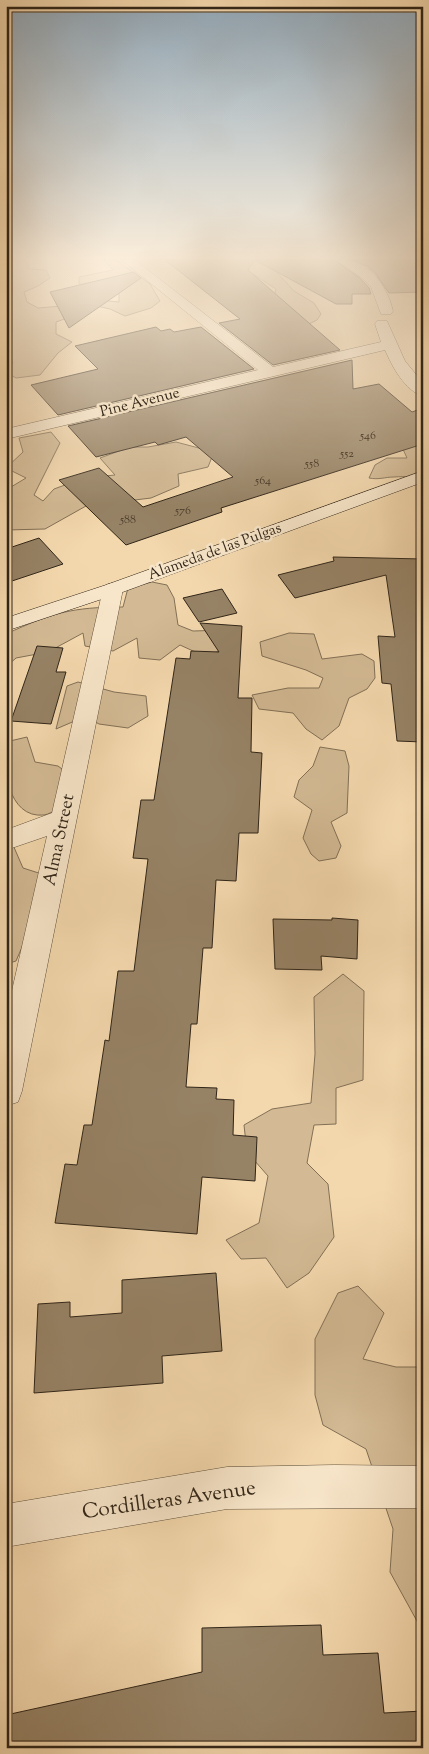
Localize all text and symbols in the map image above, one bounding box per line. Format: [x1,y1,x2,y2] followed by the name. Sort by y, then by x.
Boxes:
[98,383,182,423] street label: Pine Avenue
[359,427,376,445] house number: 546
[339,445,354,463] house number: 552
[304,455,319,473] house number: 558
[254,472,271,490] house number: 564
[174,502,191,520] house number: 576
[119,511,136,529] house number: 588
[145,518,285,586] street label: Alameda de las Pulgas
[38,792,82,888] street label: Alma Street
[80,1474,258,1528] street label: Cordilleras Avenue

